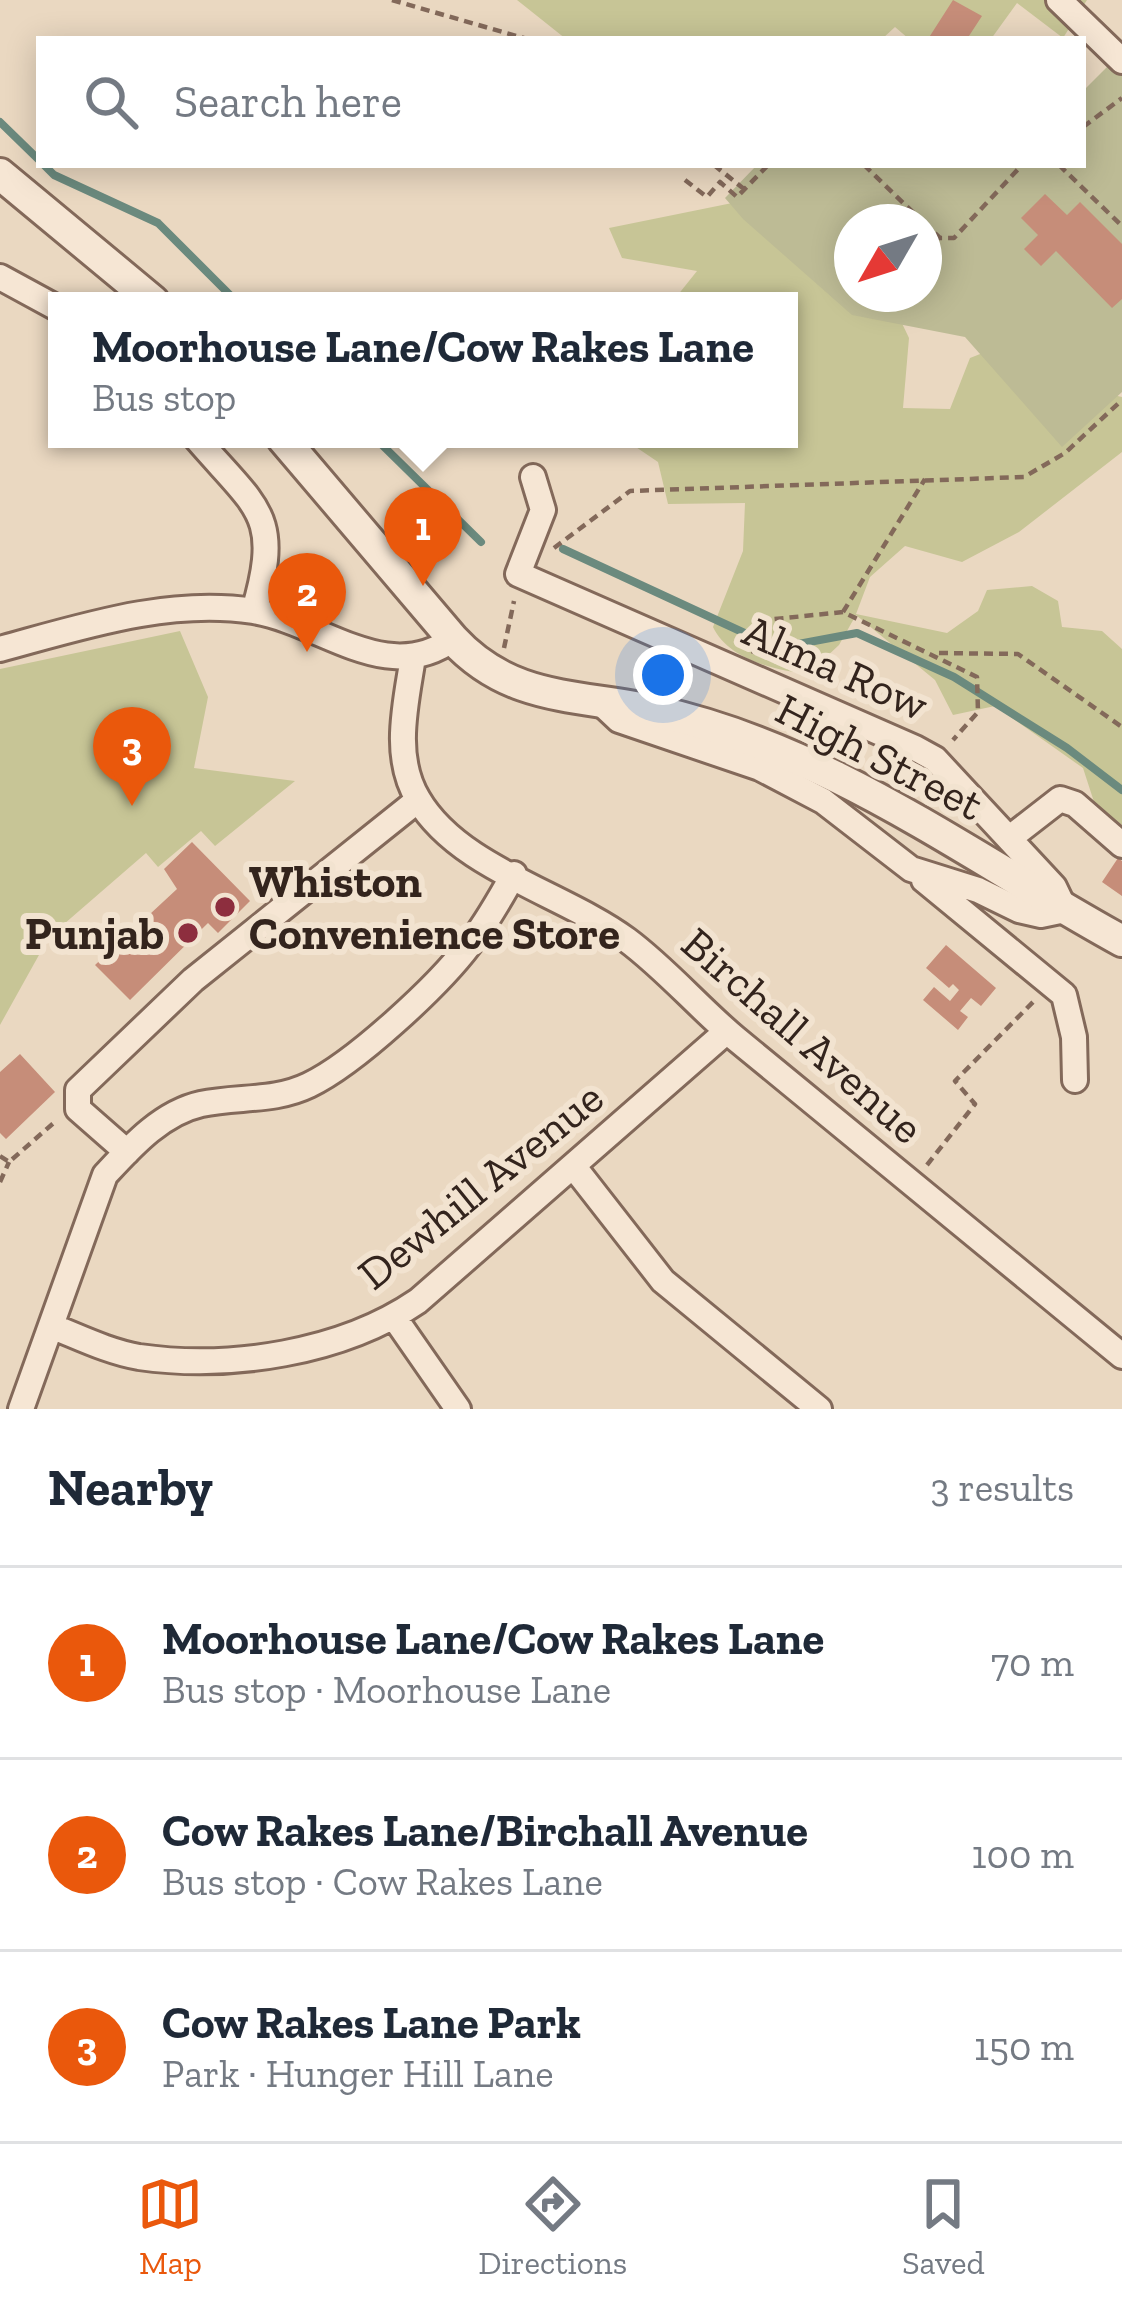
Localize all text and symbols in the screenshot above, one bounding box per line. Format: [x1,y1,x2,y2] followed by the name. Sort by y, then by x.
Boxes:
[36,36,1086,168] search box
[78,69,144,135] icon: search
[174,75,402,129] text: Search here
[834,204,942,312] north arrow
[48,292,798,448] popup
[92,320,754,374] text: Moorhouse Lane/Cow Rakes Lane
[92,374,236,421] text: Bus stop
[384,487,462,586] pin: 1
[268,553,346,652] pin: 2
[735,603,937,733] street label: Alma Row
[633,645,693,705] your location
[767,682,992,832] street label: High Street
[93,707,171,806] pin: 3
[249,855,620,961] place label: Whiston Convenience Store
[212,894,238,920] marker: Whiston Convenience Store
[25,907,164,961] place label: Punjab
[671,916,934,1155] street label: Birchall Avenue
[175,920,201,946] marker: Punjab
[347,1071,614,1301] street label: Dewhill Avenue
[48,1457,213,1518] text: Nearby
[930,1464,1074,1511] text: 3 results
[162,1612,824,1666] text: Moorhouse Lane/Cow Rakes Lane
[79,1639,95,1686] text: 1
[991,1639,1074,1686] text: 70 m
[162,1666,611,1713] text: Bus stop · Moorhouse Lane
[162,1804,808,1858] text: Cow Rakes Lane/Birchall Avenue
[77,1831,97,1878] text: 2
[972,1831,1074,1878] text: 100 m
[162,1858,603,1905] text: Bus stop · Cow Rakes Lane
[162,1996,581,2050] text: Cow Rakes Lane Park
[77,2023,97,2070] text: 3
[974,2023,1074,2070] text: 150 m
[162,2050,554,2097] text: Park · Hunger Hill Lane
[137,2171,203,2282] tab: Map
[478,2171,627,2282] tab: Directions
[902,2171,985,2282] tab: Saved

